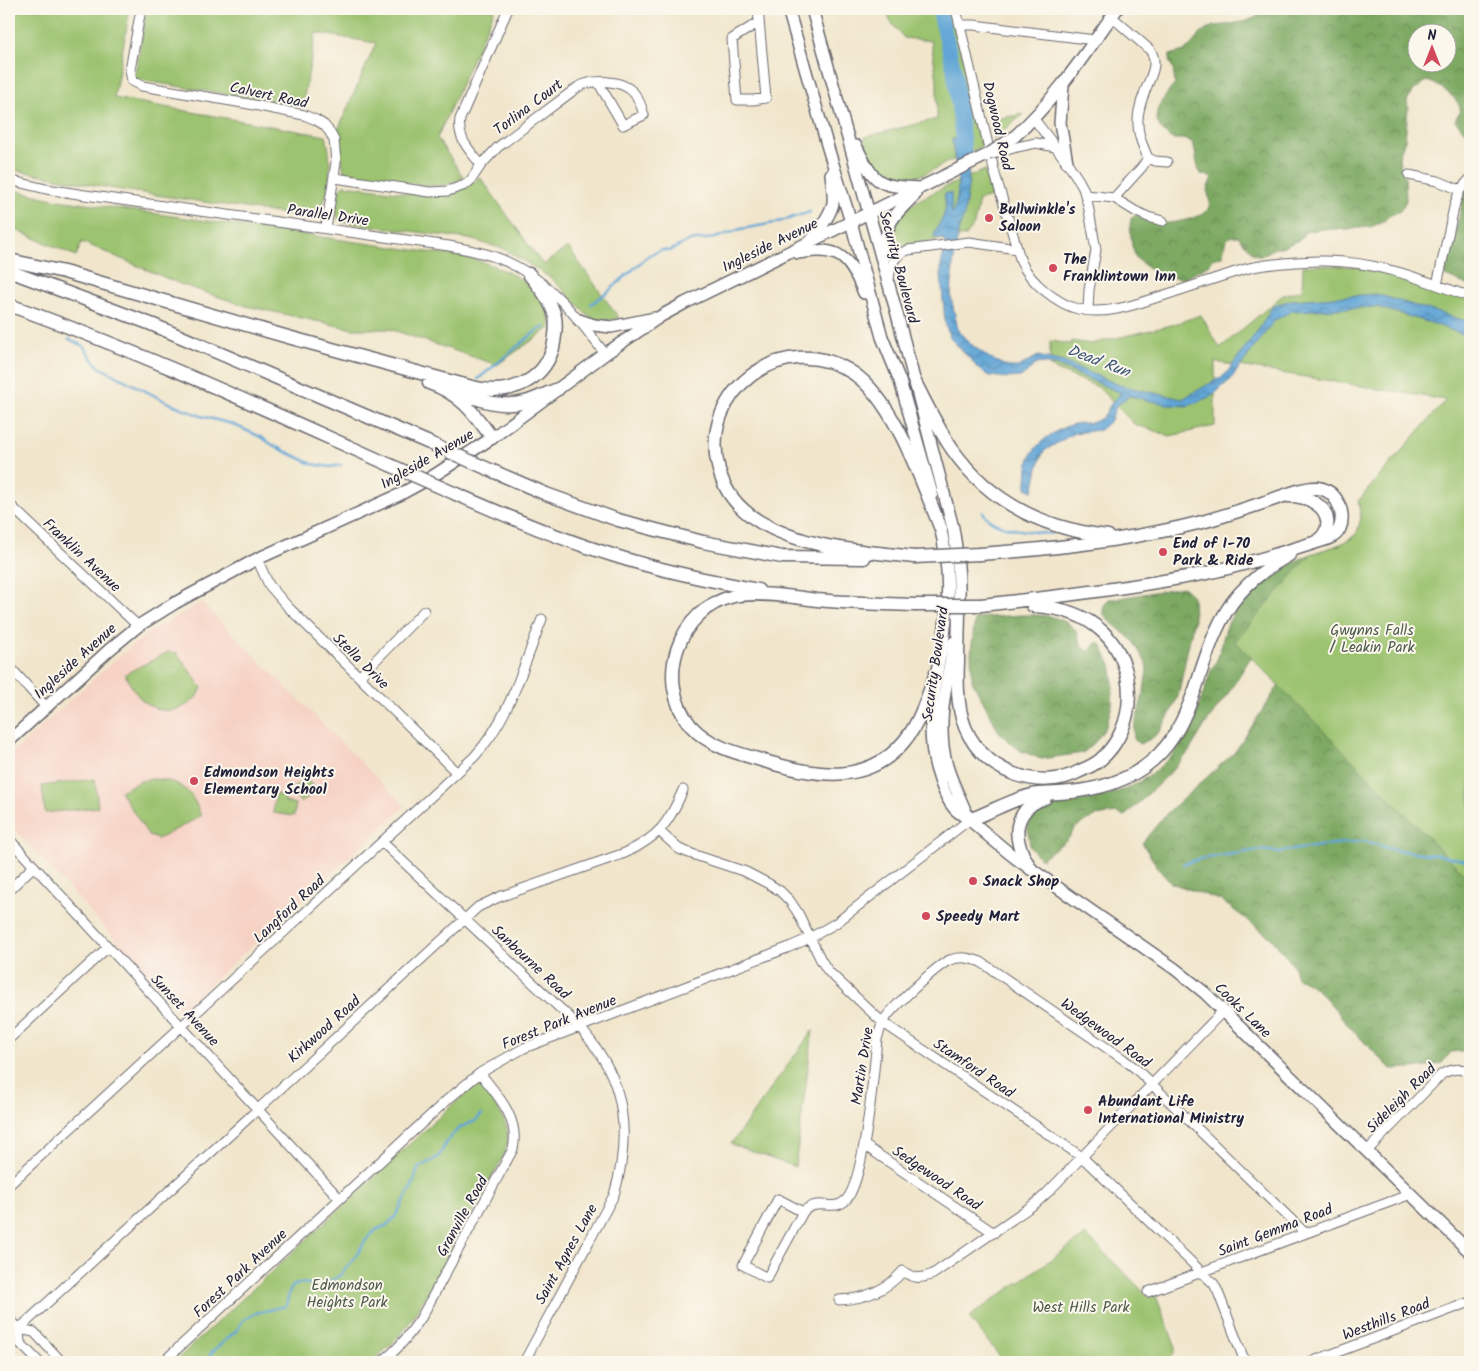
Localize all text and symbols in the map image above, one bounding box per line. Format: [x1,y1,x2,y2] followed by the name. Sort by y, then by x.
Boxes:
[1406,22,1456,72] north arrow
[1428,25,1437,47] text: N
[489,73,569,142] street label: Torlina Court
[227,76,311,116] street label: Calvert Road
[975,79,1019,174] street label: Dogwood Road
[285,198,371,234] street label: Parallel Drive
[999,198,1076,239] place label: Bullwinkle's Saloon
[871,208,925,327] street label: Security Boulevard
[718,212,823,280] street label: Ingleside Avenue
[983,212,995,224] marker: Bullwinkle's Saloon
[1063,248,1176,289] place label: The Franklintown Inn
[1047,262,1059,274] marker: The Franklintown Inn
[1064,338,1135,385] water label: Dead Run
[376,423,479,496] street label: Ingleside Avenue
[36,513,126,599] street label: Franklin Avenue
[1173,532,1254,573] place label: End of I-70 Park & Ride
[1157,546,1169,558] marker: End of I-70 Park & Ride
[916,605,956,723] street label: Security Boulevard
[29,618,123,706] street label: Ingleside Avenue
[1329,619,1416,660] park label: Gwynns Falls / Leakin Park
[326,628,394,696] street label: Stella Drive
[204,761,334,802] place label: Edmondson Heights Elementary School
[188,775,200,787] marker: Edmondson Heights Elementary School
[248,869,332,950] street label: Langford Road
[983,870,1059,894] place label: Snack Shop
[967,875,979,887] marker: Snack Shop
[936,905,1020,929] place label: Speedy Mart
[920,910,932,922] marker: Speedy Mart
[485,920,576,1006] street label: Sanbourne Road
[144,969,225,1053] street label: Sunset Avenue
[1208,977,1277,1045] street label: Cooks Lane
[498,989,621,1057] street label: Forest Park Avenue
[283,990,367,1069] street label: Kirkwood Road
[1055,993,1156,1075] street label: Wedgewood Road
[845,1025,881,1107] street label: Martin Drive
[928,1033,1019,1105] street label: Stamford Road
[1361,1058,1443,1139] street label: Sideleigh Road
[1098,1090,1244,1131] place label: Abundant Life International Ministry
[1082,1104,1094,1116] marker: Abundant Life International Ministry
[887,1140,986,1218] street label: Sedgewood Road
[431,1171,495,1261] street label: Granville Road
[1214,1198,1337,1264] street label: Saint Gemma Road
[529,1200,605,1309] street label: Saint Agnes Lane
[188,1223,294,1324] street label: Forest Park Avenue
[307,1274,388,1315] park label: Edmondson Heights Park
[1339,1292,1434,1348] street label: Westhills Road
[1032,1296,1131,1320] park label: West Hills Park

